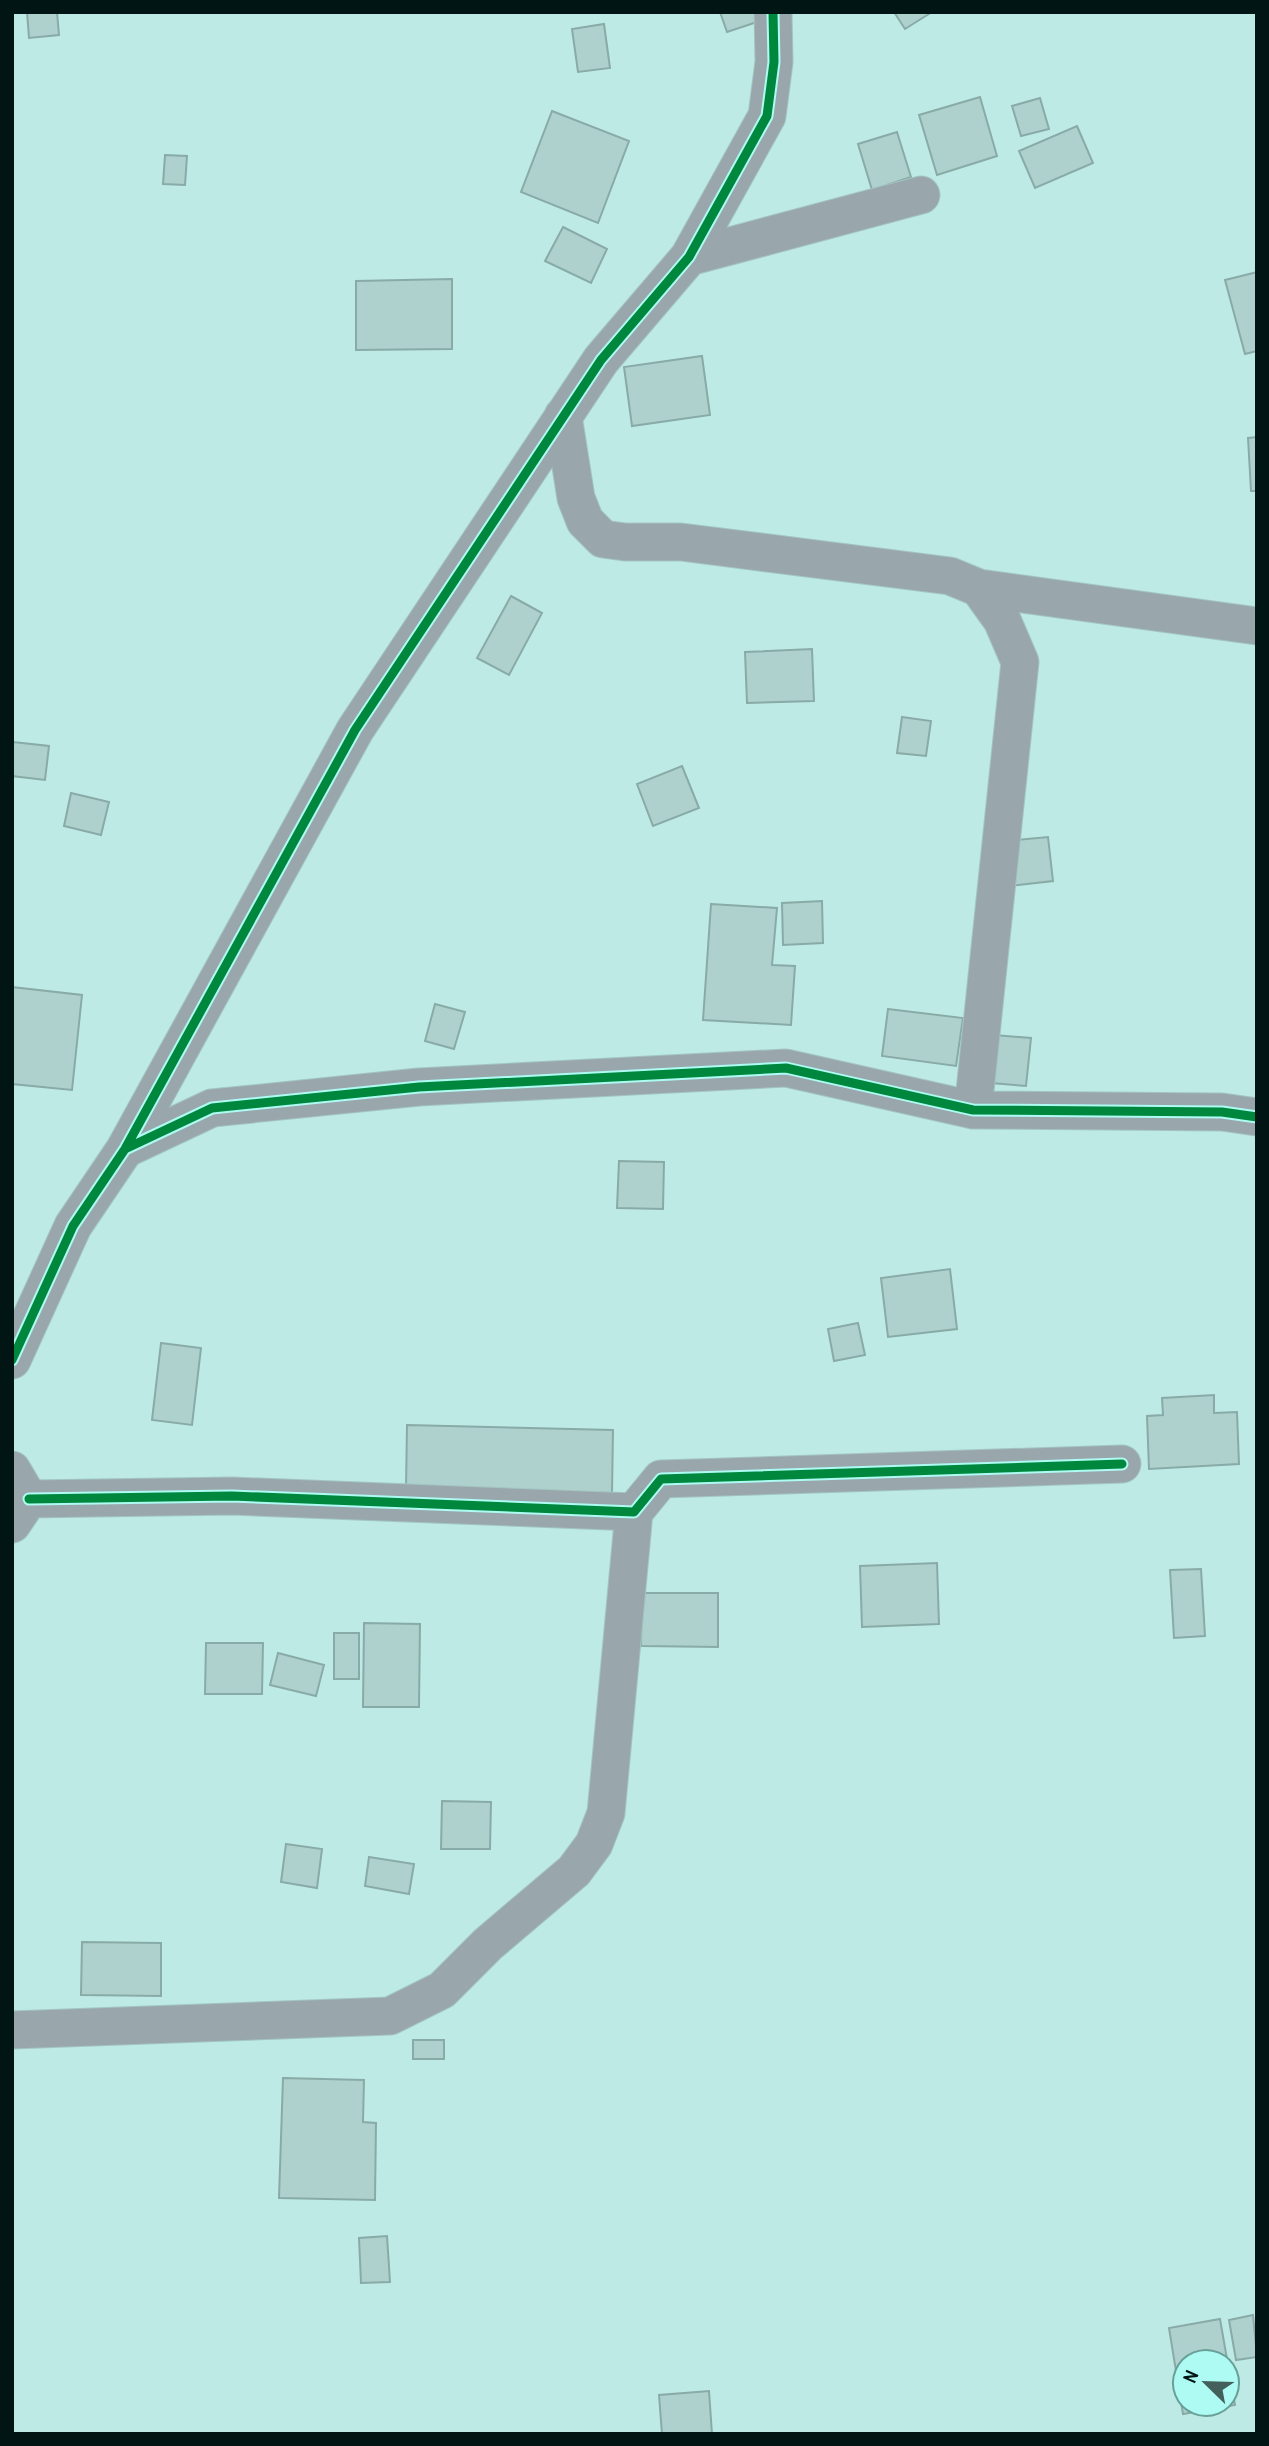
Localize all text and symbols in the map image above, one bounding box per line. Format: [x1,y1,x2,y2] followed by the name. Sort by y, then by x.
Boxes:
[1171,2348,1241,2418] north arrow
[1176,2366,1205,2387] text: N

